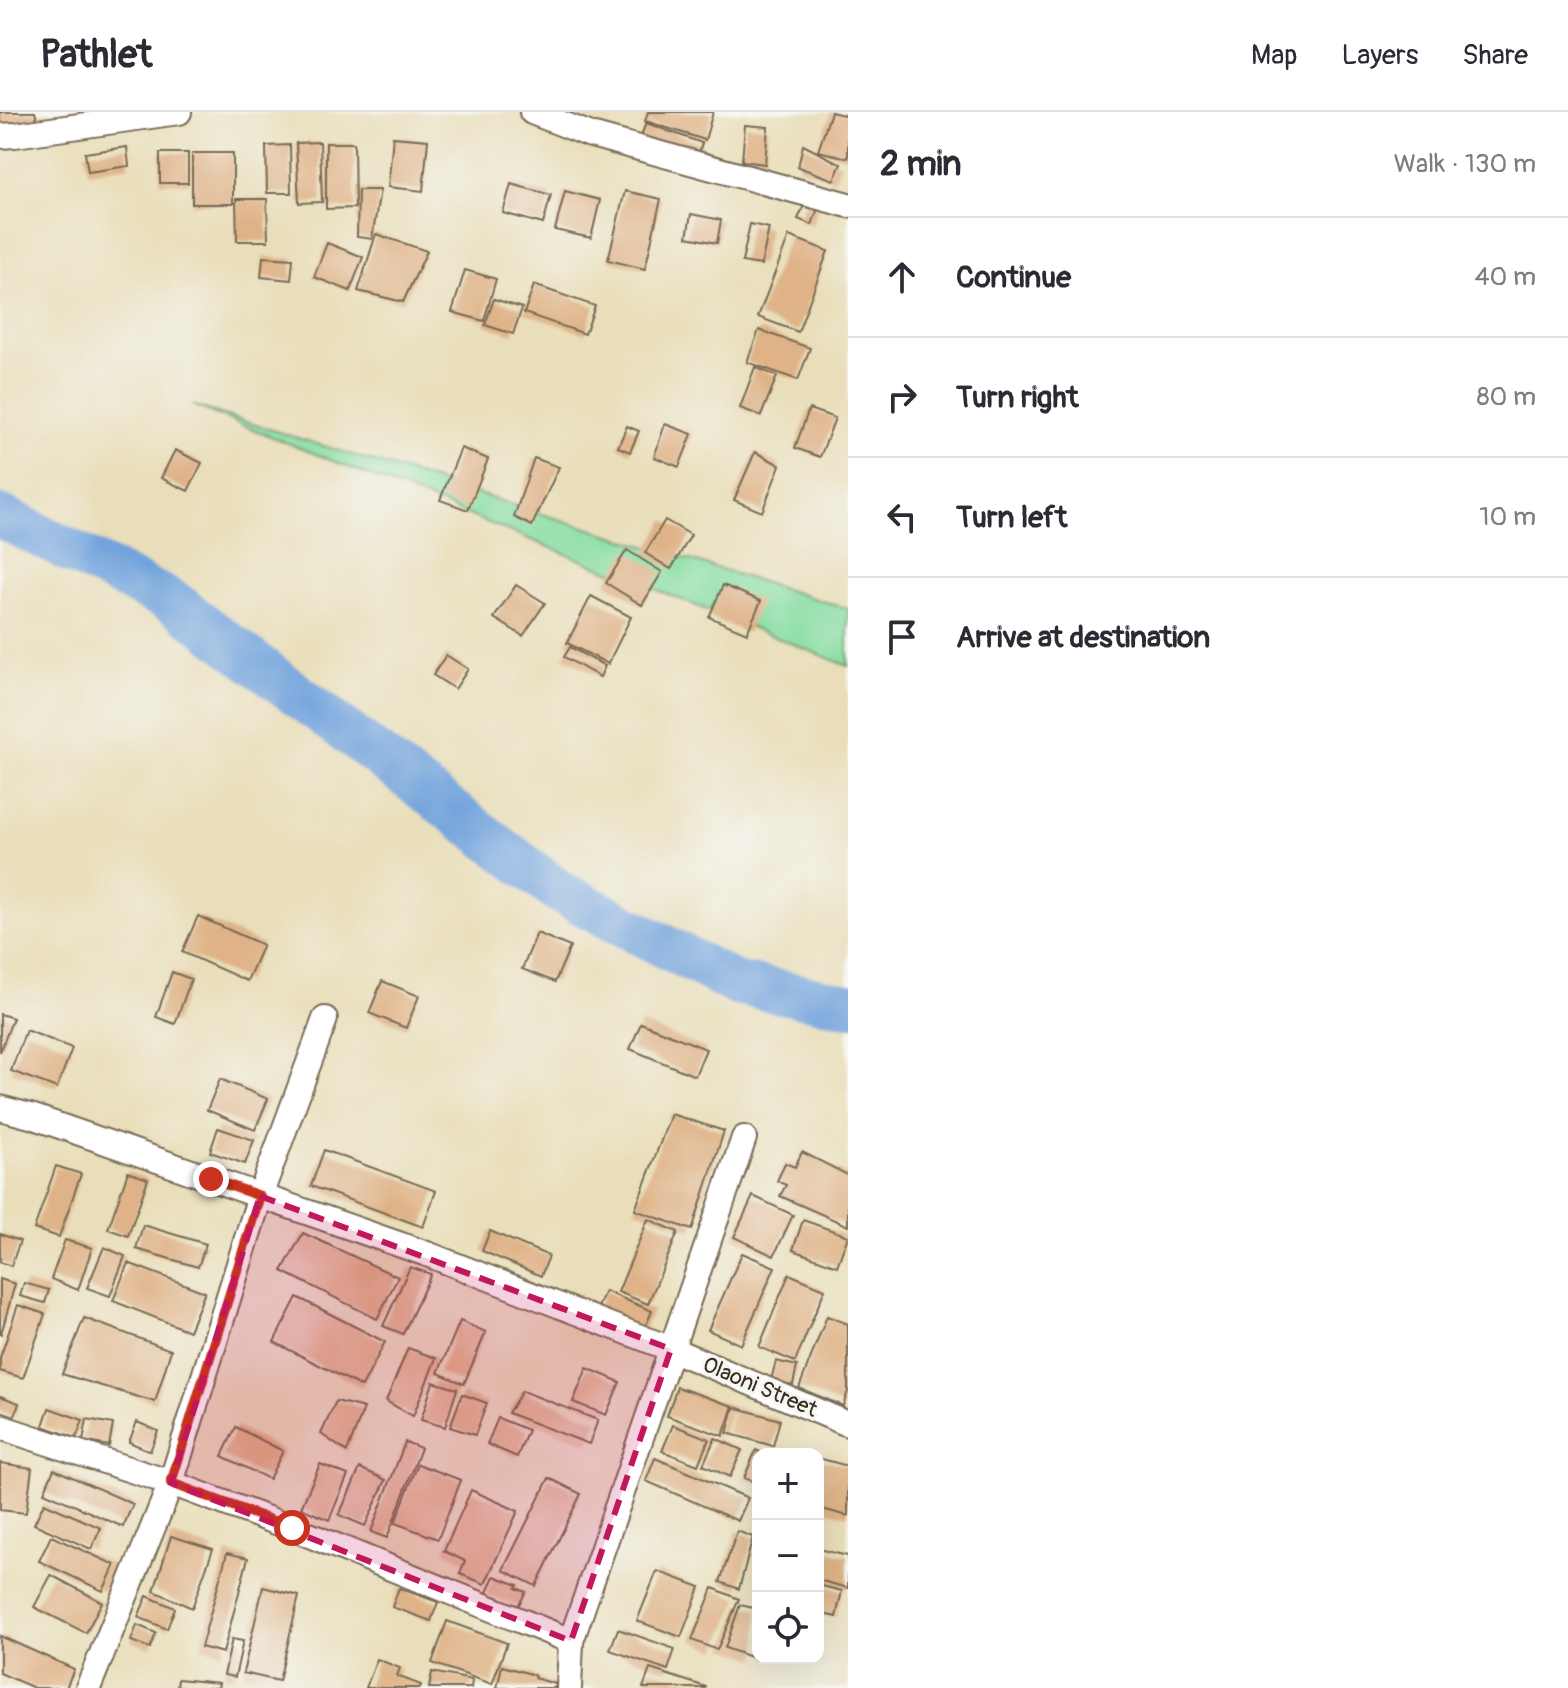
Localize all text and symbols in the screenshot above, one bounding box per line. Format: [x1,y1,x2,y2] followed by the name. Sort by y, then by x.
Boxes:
[40,31,152,79] text: Pathlet
[1251,38,1297,73] text: Map
[1341,38,1418,73] text: Layers
[1462,38,1528,73] text: Share
[880,143,962,186] text: 2 min
[1394,148,1536,180] text: Walk · 130 m
[880,255,924,299] icon: ahead
[956,259,1071,296] text: Continue
[1474,261,1536,293] text: 40 m
[880,375,924,419] icon: right
[956,379,1079,416] text: Turn right
[1476,381,1536,413] text: 80 m
[880,495,924,539] icon: left
[956,499,1067,536] text: Turn left
[1479,501,1536,533] text: 10 m
[880,615,924,659] icon: arrive
[956,619,1210,656] text: Arrive at destination
[193,1161,229,1197] route end
[698,1350,822,1424] street label: Olaoni Street
[752,1448,824,1664] map controls
[752,1448,824,1520] button: +
[274,1510,310,1546] route start
[752,1520,824,1592] button: −
[752,1592,824,1664] button: locate

